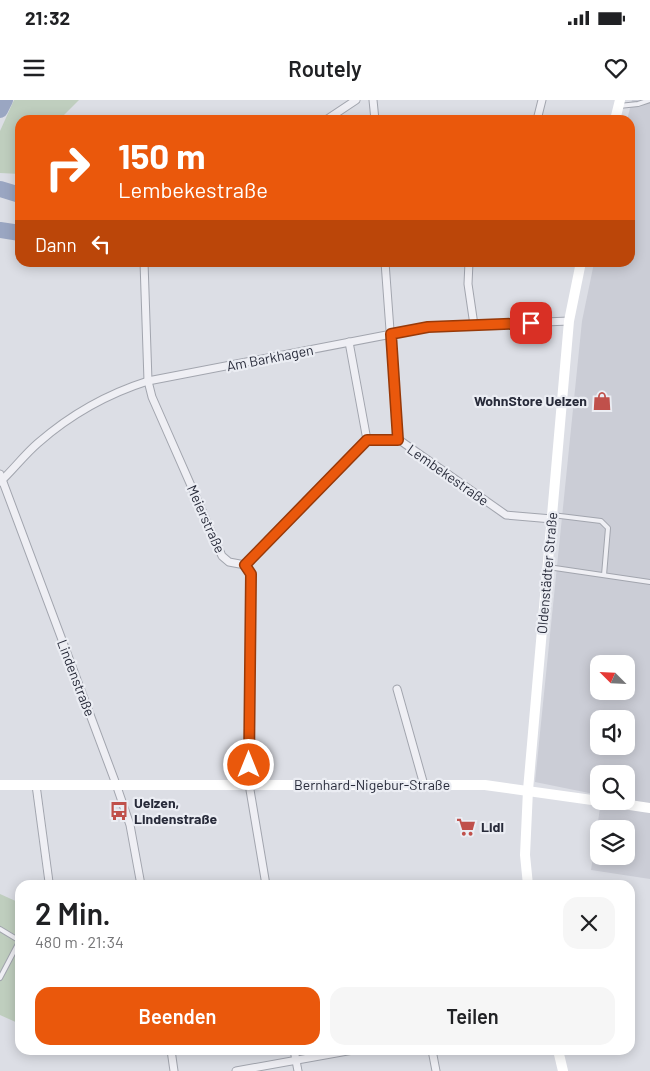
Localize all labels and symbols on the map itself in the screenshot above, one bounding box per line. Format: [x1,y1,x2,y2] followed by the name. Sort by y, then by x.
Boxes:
[510,302,552,344] pin
[225,341,315,374] street label: Am Barkhagen
[591,390,613,412] shop icon: WohnStore Uelzen
[474,392,587,409] place label: WohnStore Uelzen
[404,440,492,509] street label: Lembekestraße
[184,482,229,556] street label: Meierstraße
[533,511,560,635] street label: Oldenstädter Straße
[54,637,99,719] street label: Lindenstraße
[590,655,635,700] north arrow
[222,738,274,790] position arrow
[294,776,450,793] street label: Bernhard-Nigebur-Straße
[134,794,217,827] place label: Uelzen, Lindenstraße
[108,800,130,822] bus stop icon: Uelzen, Lindenstraße
[455,816,477,838] supermarket icon: Lidl
[481,818,504,835] place label: Lidl

